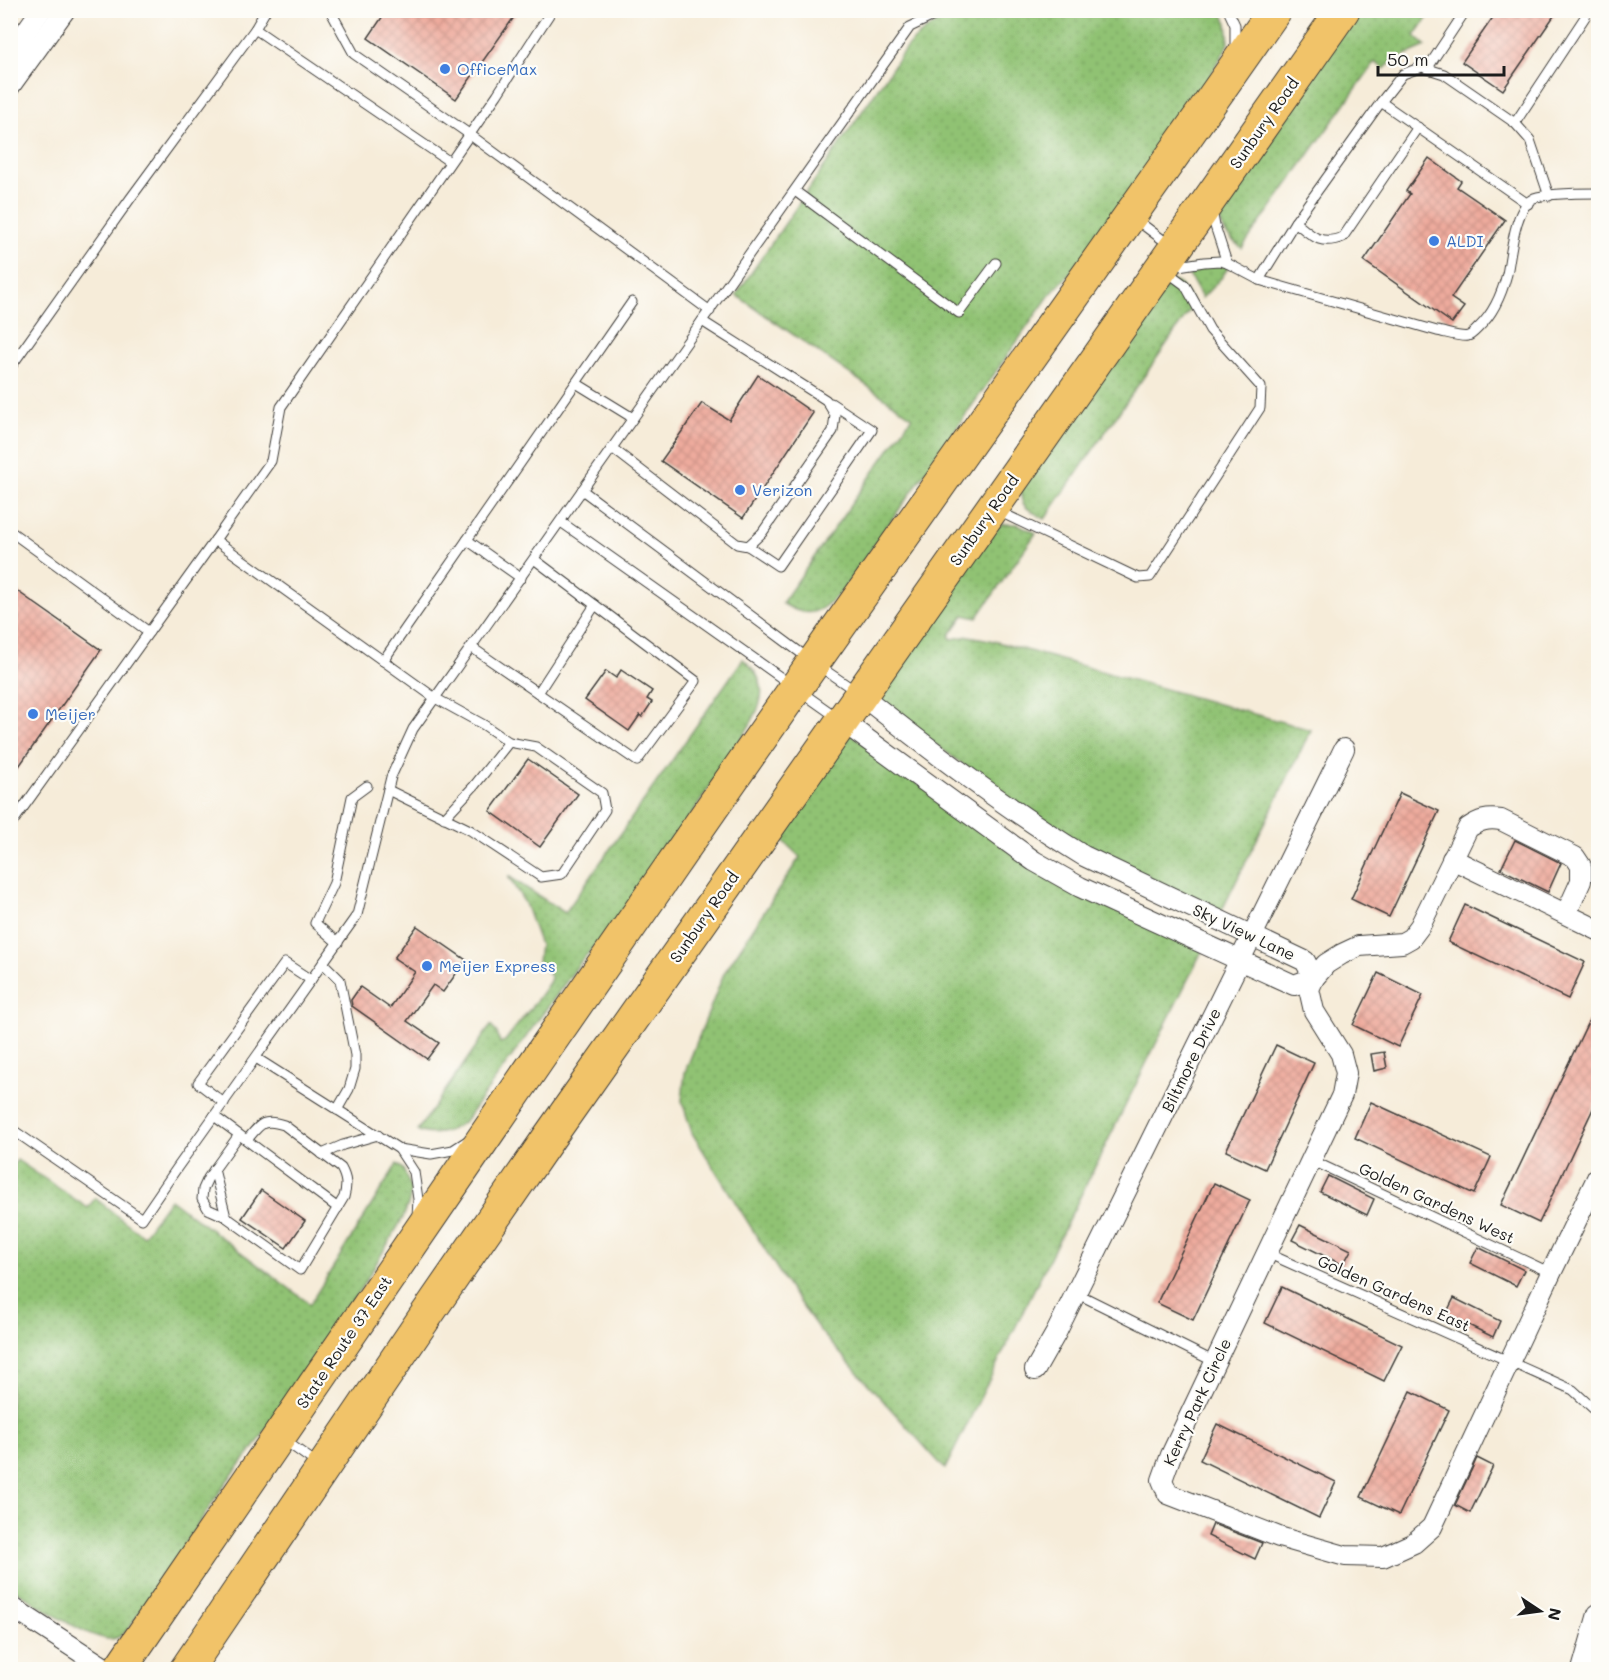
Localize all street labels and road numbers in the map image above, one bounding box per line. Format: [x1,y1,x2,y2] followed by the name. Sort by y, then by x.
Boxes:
[1224,73,1303,173] street label: Sunbury Road
[944,470,1023,570] street label: Sunbury Road
[664,867,743,967] street label: Sunbury Road
[1190,899,1299,964] street label: Sky View Lane
[1156,1004,1225,1115] street label: Biltmore Drive
[1356,1157,1519,1248] street label: Golden Gardens West
[1315,1249,1474,1336] street label: Golden Gardens East
[291,1271,396,1412] street label: State Route 37 East
[1158,1335,1235,1469] street label: Kerry Park Circle

